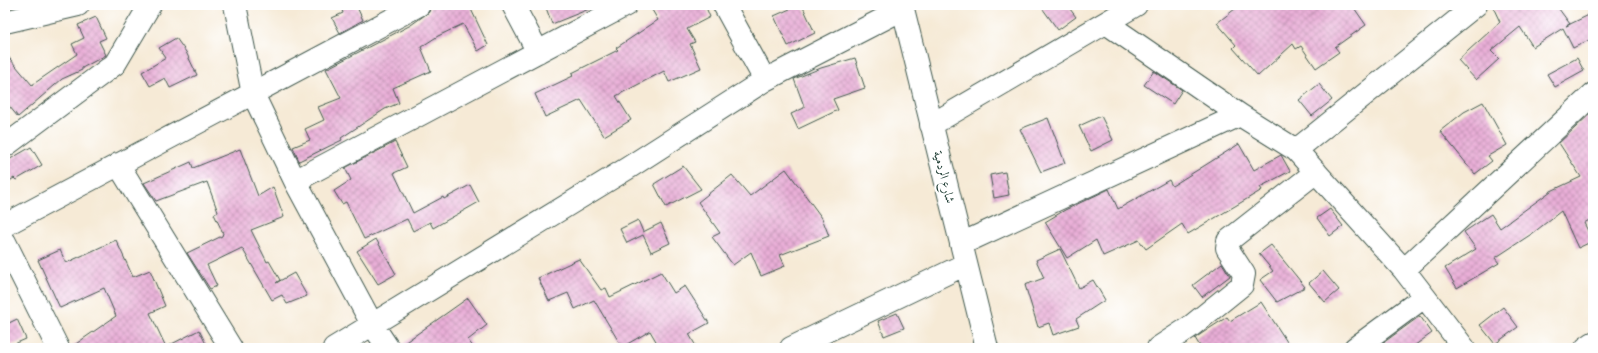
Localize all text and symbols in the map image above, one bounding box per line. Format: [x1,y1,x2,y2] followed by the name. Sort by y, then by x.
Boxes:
[927,149,958,206] street label: شارع الردمية

